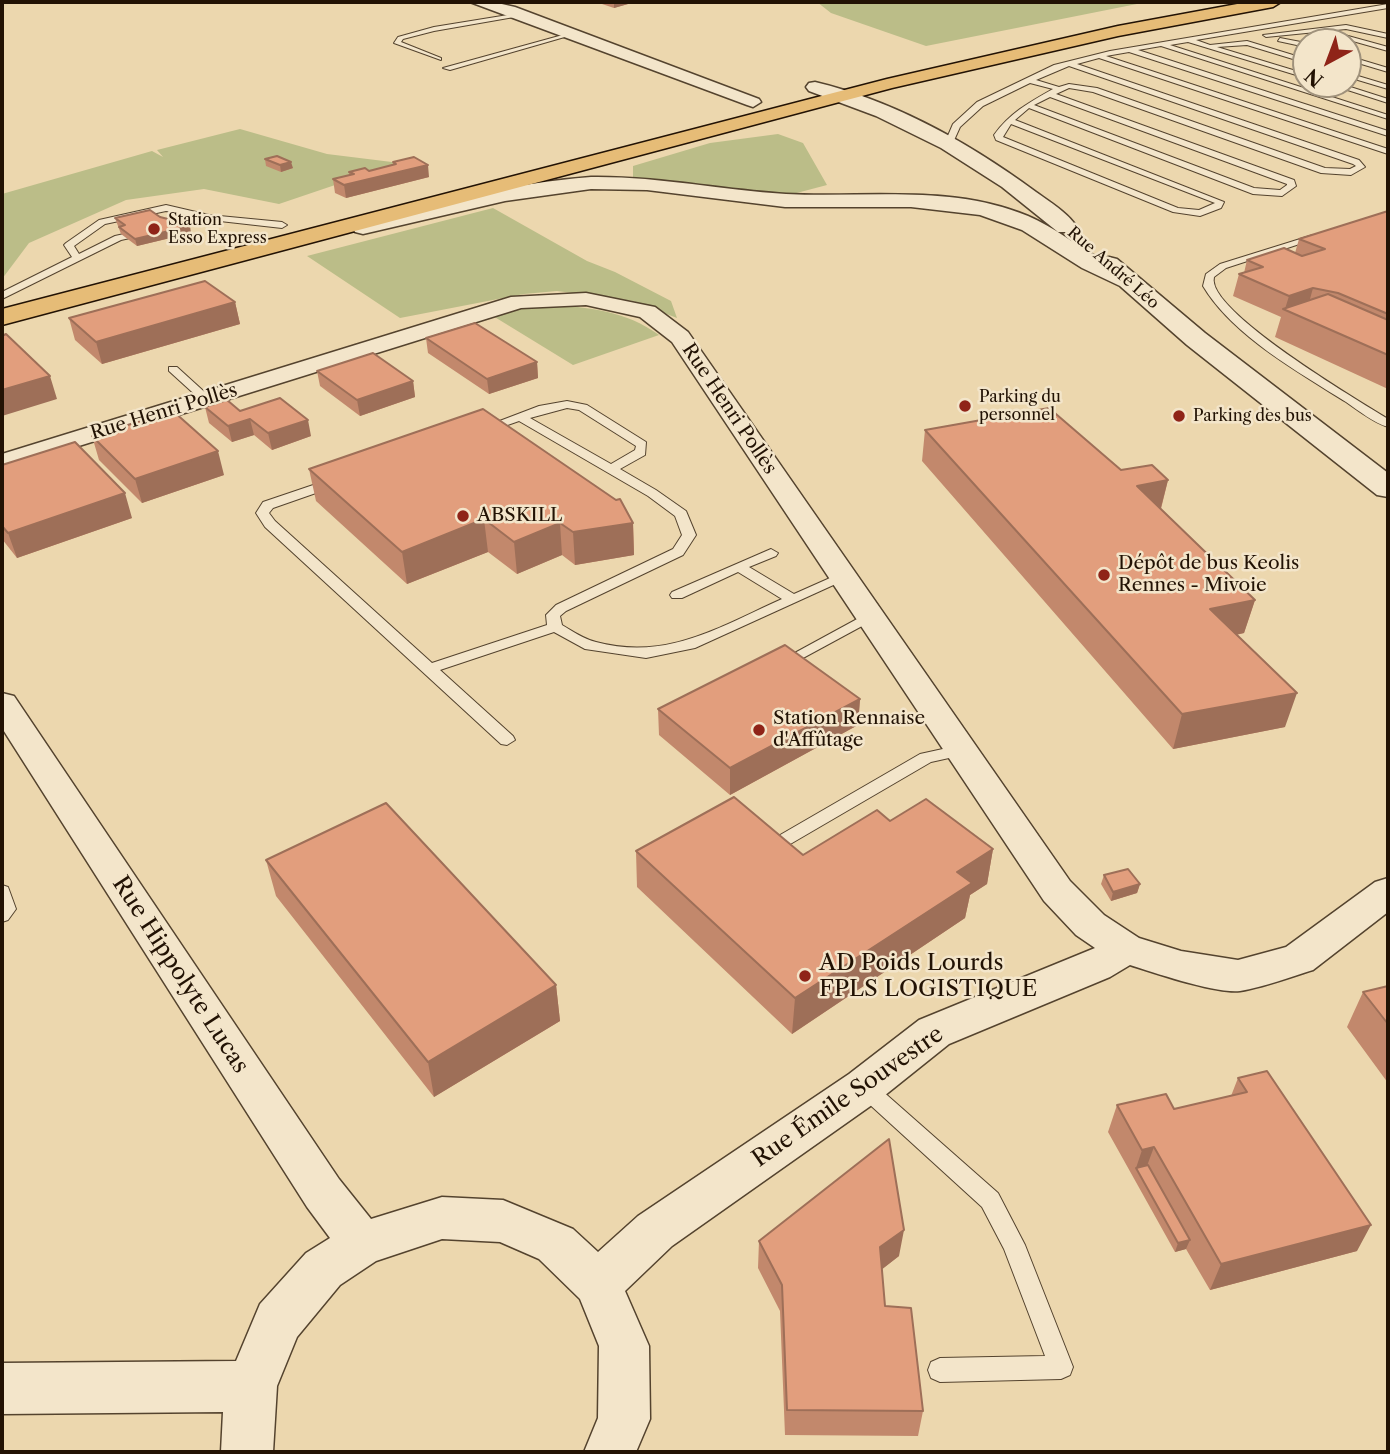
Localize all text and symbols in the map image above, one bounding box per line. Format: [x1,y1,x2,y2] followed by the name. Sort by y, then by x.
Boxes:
[1292,28,1362,98] north arrow
[1300,64,1328,92] text: N
[168,210,267,248] place label: Station Esso Express
[146,221,162,237] marker: Station Esso Express
[1063,223,1163,313] street label: Rue André Léo
[677,339,781,479] street label: Rue Henri Pollès
[88,379,240,445] street label: Rue Henri Pollès
[979,387,1061,425] place label: Parking du personnel
[957,398,973,414] marker: Parking du personnel
[1193,406,1312,426] place label: Parking des bus
[1171,408,1187,424] marker: Parking des bus
[477,505,563,527] place label: ABSKILL
[455,508,471,524] marker: ABSKILL
[1118,553,1299,597] place label: Dépôt de bus Keolis Rennes - Mivoie
[1096,567,1112,583] marker: Dépôt de bus Keolis Rennes - Mivoie
[773,708,925,752] place label: Station Rennaise d'Affûtage
[751,722,767,738] marker: Station Rennaise d'Affûtage
[106,871,254,1079] street label: Rue Hippolyte Lucas
[819,949,1037,1003] place label: AD Poids Lourds FPLS LOGISTIQUE
[797,968,813,984] marker: AD Poids Lourds FPLS LOGISTIQUE
[747,1021,949,1173] street label: Rue Émile Souvestre

